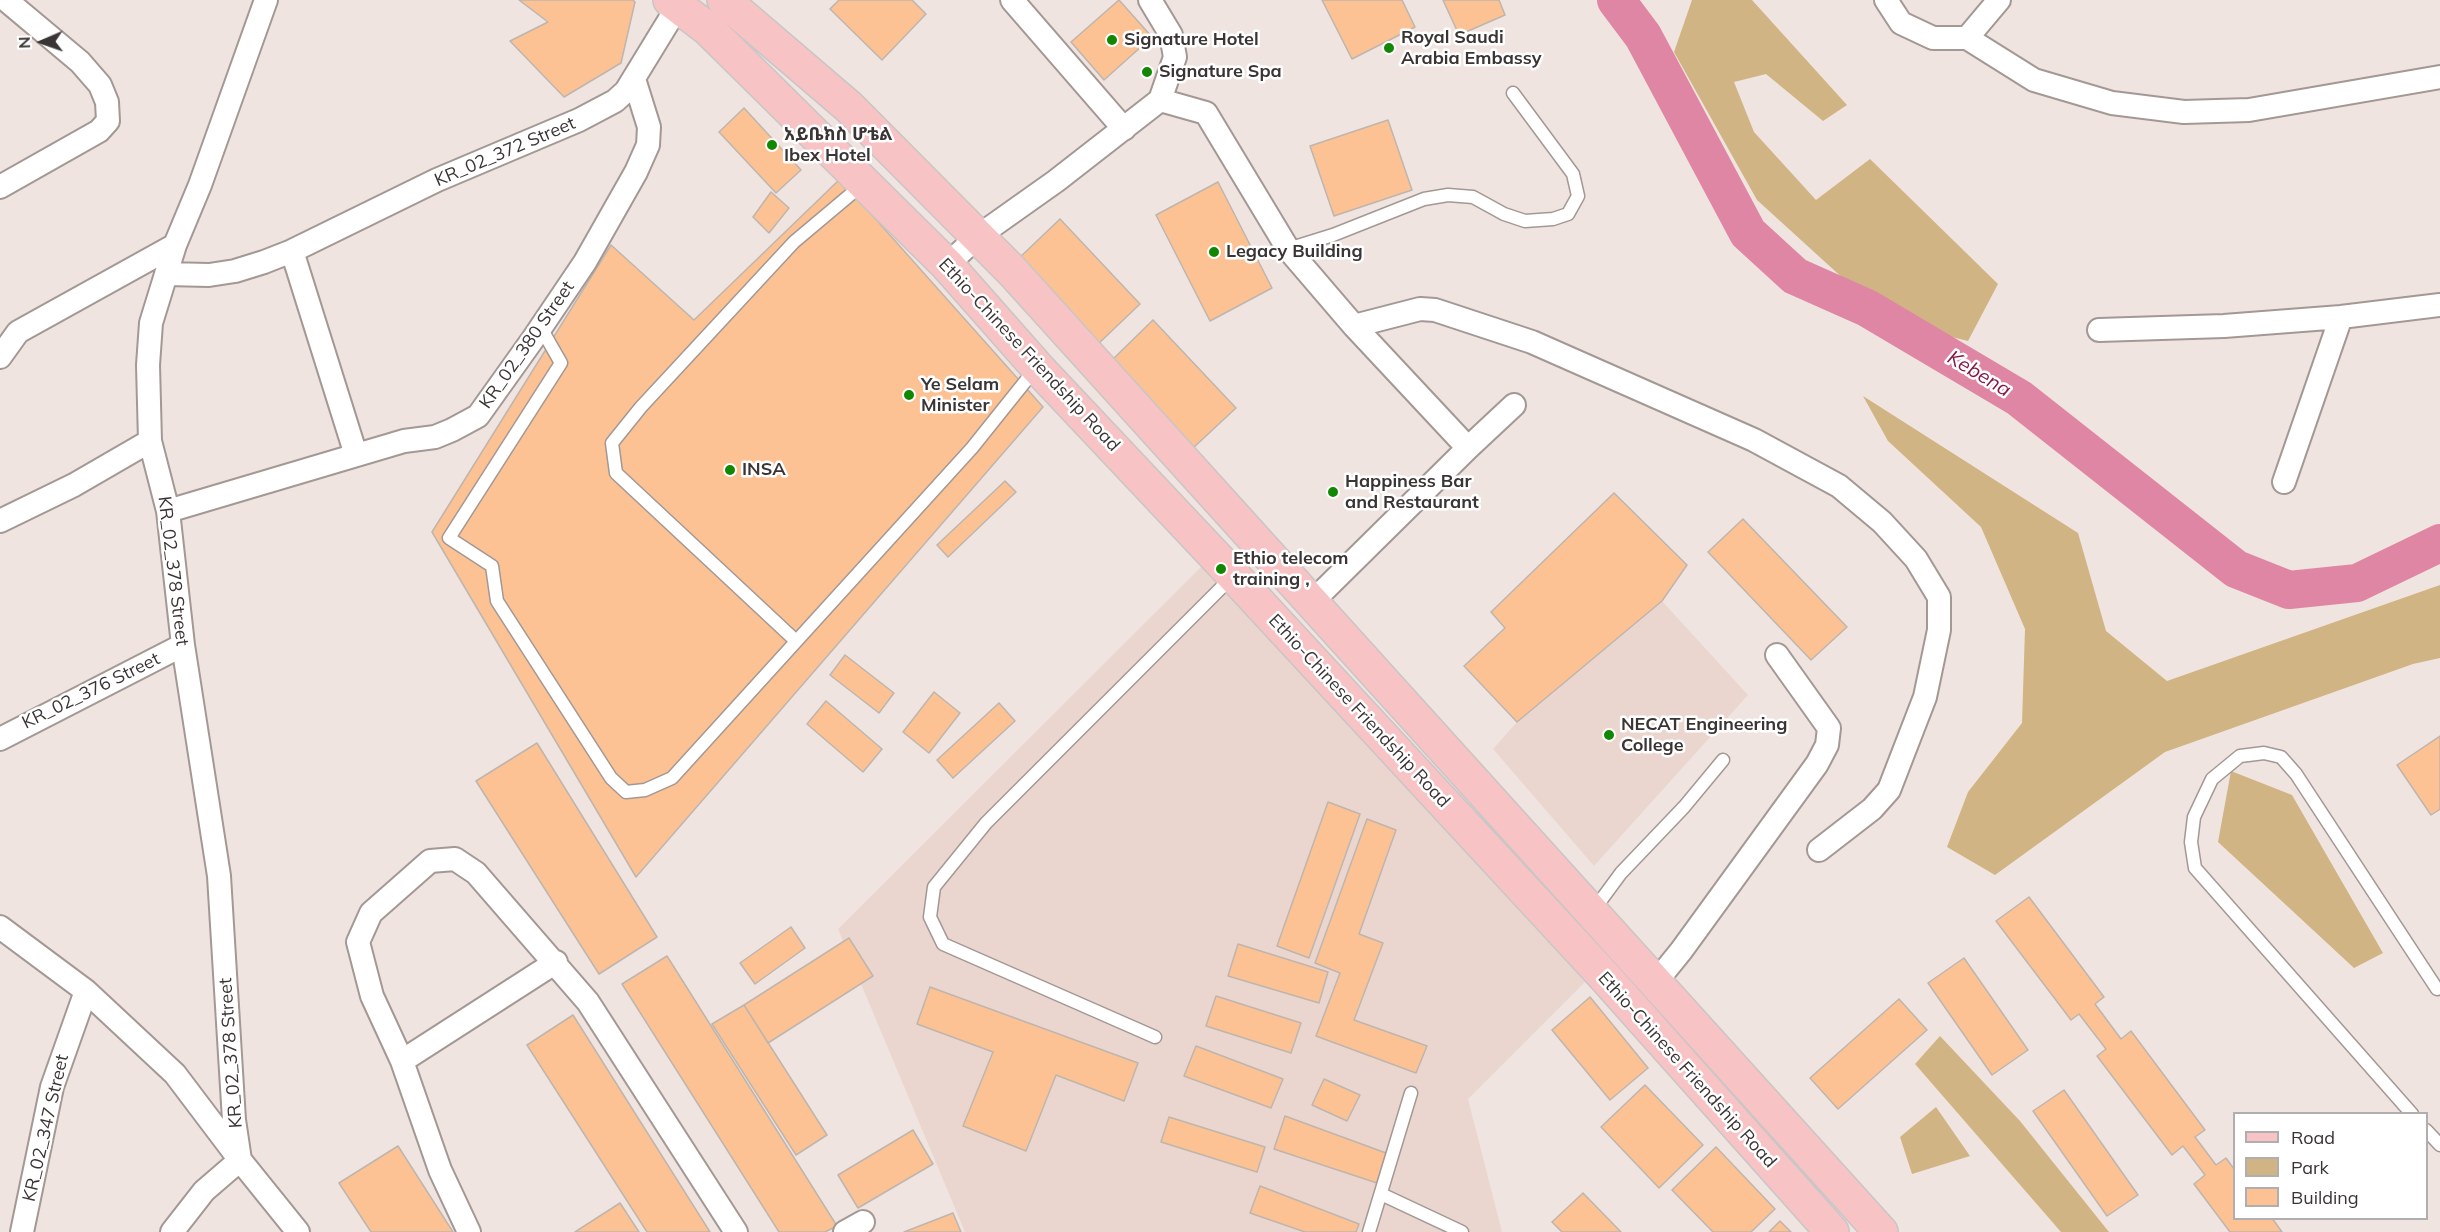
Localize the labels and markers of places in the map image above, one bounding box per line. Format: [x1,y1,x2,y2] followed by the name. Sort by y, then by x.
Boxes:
[1401,27,1541,70] place label: Royal Saudi Arabia Embassy
[1124,29,1259,51] place label: Signature Hotel
[1105,33,1119,47] marker: Signature Hotel
[1382,41,1396,55] marker: Royal Saudi Arabia Embassy
[1159,61,1282,83] place label: Signature Spa
[1140,65,1154,79] marker: Signature Spa
[784,124,892,166] place label: አይቤክስ ሆቴል Ibex Hotel
[765,138,779,152] marker: አይቤክስ ሆቴል Ibex Hotel
[1226,241,1363,263] place label: Legacy Building
[1207,245,1221,259] marker: Legacy Building
[921,374,999,416] place label: Ye Selam Minister
[902,388,916,402] marker: Ye Selam Minister
[742,459,786,481] place label: INSA
[723,463,737,477] marker: INSA
[1345,471,1479,514] place label: Happiness Bar and Restaurant
[1326,485,1340,499] marker: Happiness Bar and Restaurant
[1233,548,1348,590] place label: Ethio telecom training ,
[1214,562,1228,576] marker: Ethio telecom training ,
[1621,714,1787,756] place label: NECAT Engineering College
[1602,728,1616,742] marker: NECAT Engineering College

